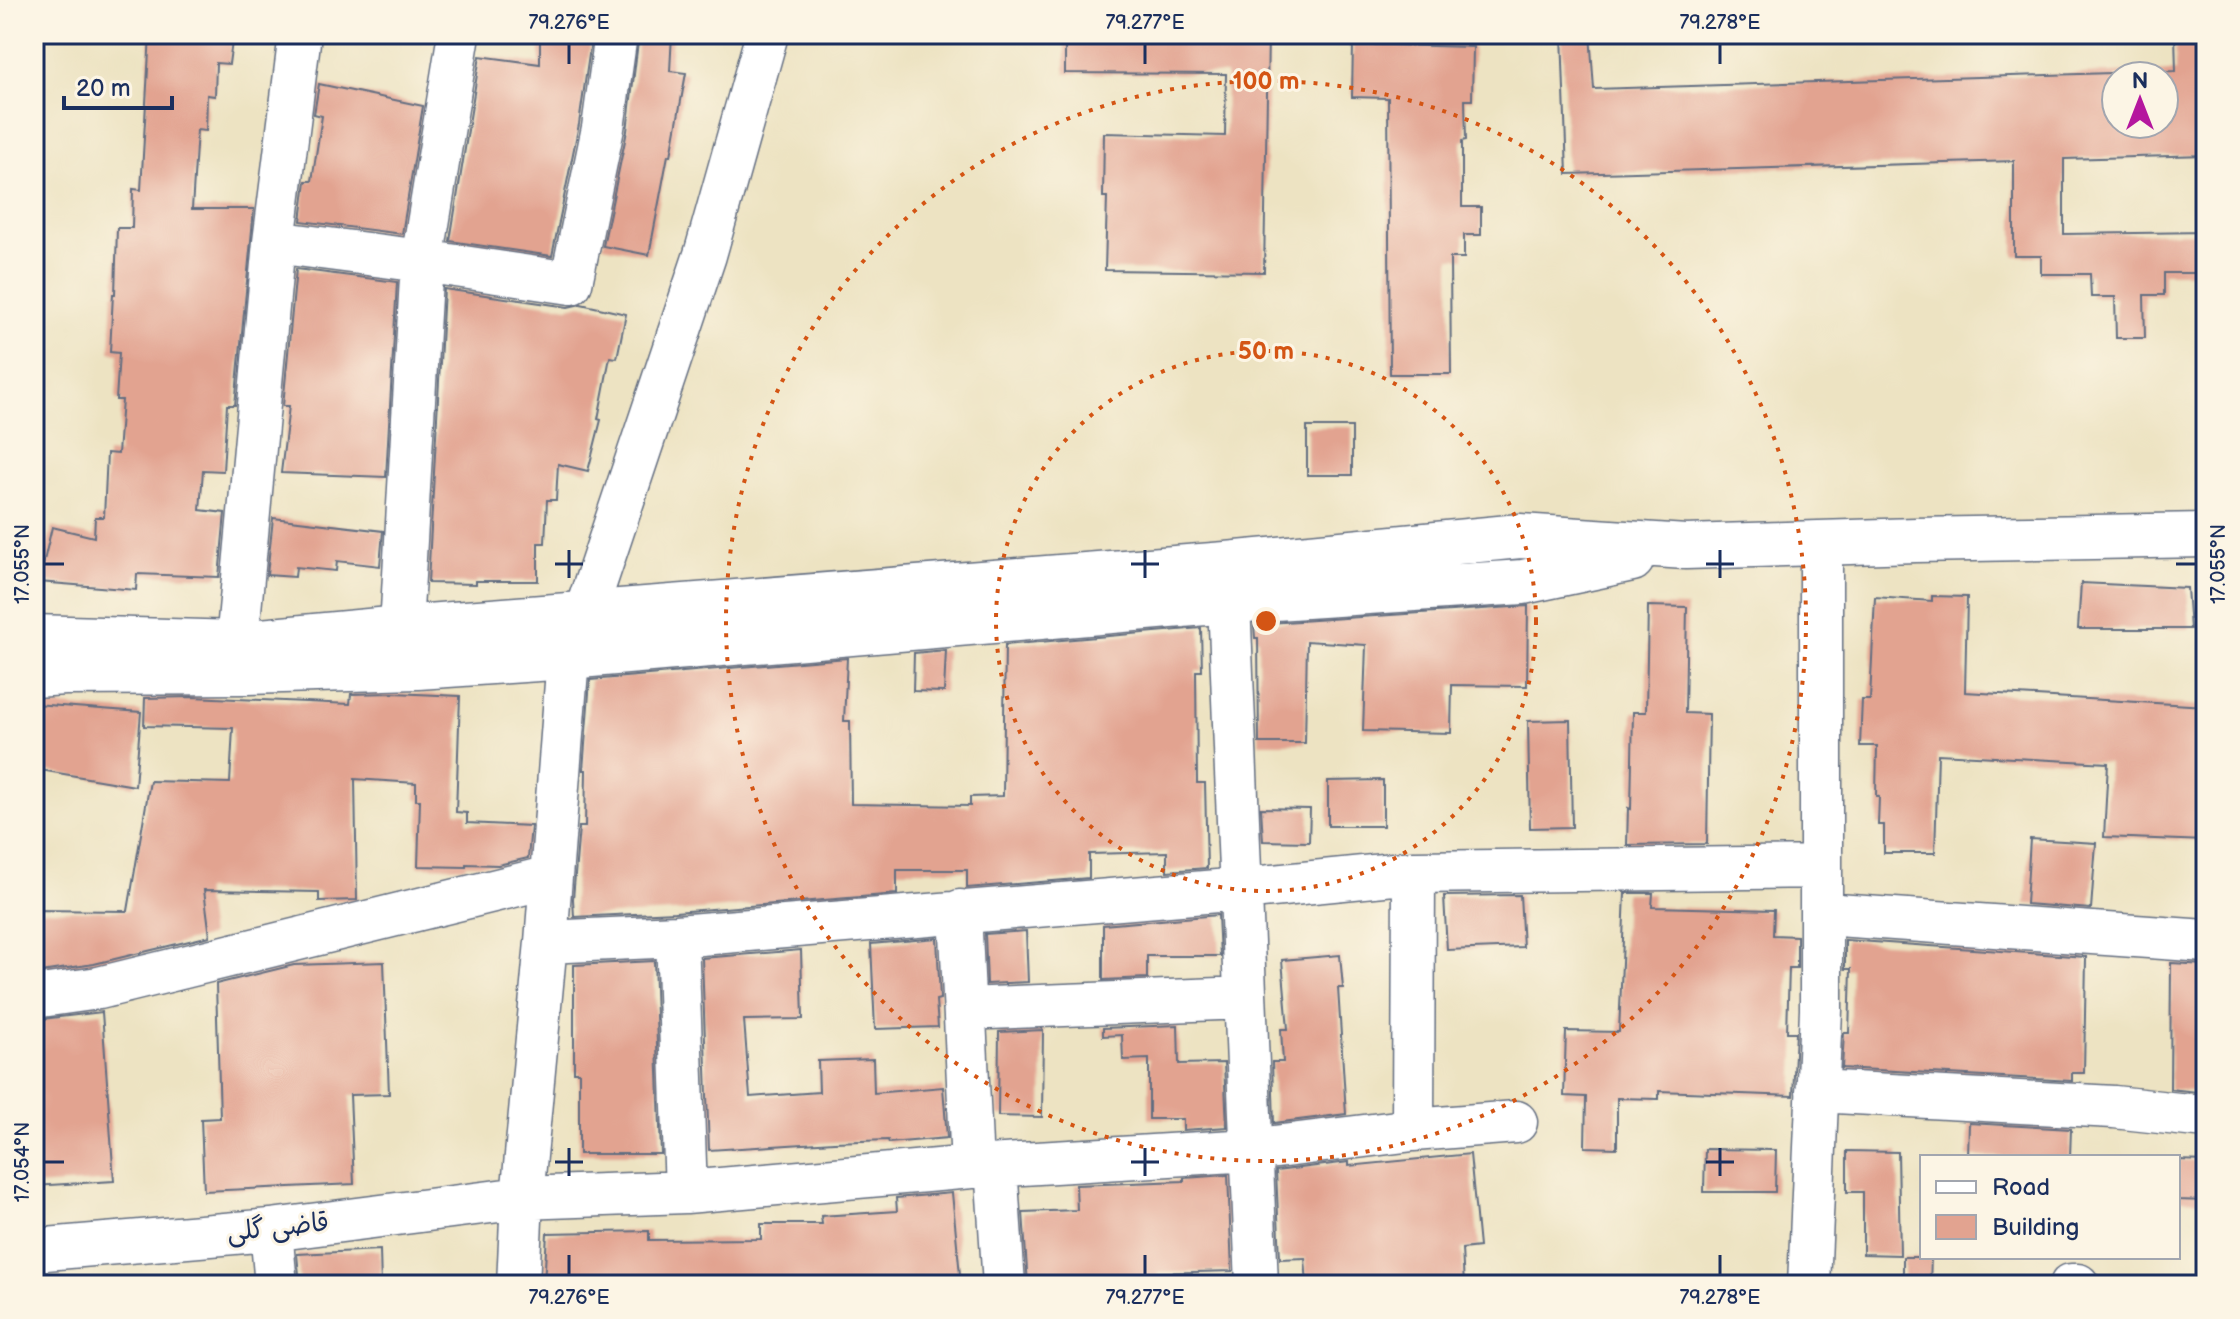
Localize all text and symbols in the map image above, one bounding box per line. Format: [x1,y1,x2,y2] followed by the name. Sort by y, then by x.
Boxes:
[528,11,610,35] text: 79.276°E
[1105,11,1185,35] text: 79.277°E
[1680,11,1760,35] text: 79.278°E
[64,60,172,110] scale bar
[2100,60,2180,140] north arrow
[1233,67,1299,96] text: 100 m
[2132,68,2148,95] text: N
[76,74,131,103] text: 20 m
[1238,337,1294,366] text: 50 m
[11,524,35,604] text: 17.055°N
[2207,524,2231,604] text: 17.055°N
[1252,607,1280,635] centre of rings
[11,1122,35,1202] text: 17.054°N
[1920,1155,2180,1259] legend
[1992,1173,2050,1202] text: Road
[225,1206,331,1249] street label: قاضی گلی
[1992,1213,2079,1242] text: Building
[528,1286,610,1310] text: 79.276°E
[1105,1286,1185,1310] text: 79.277°E
[1680,1286,1760,1310] text: 79.278°E

